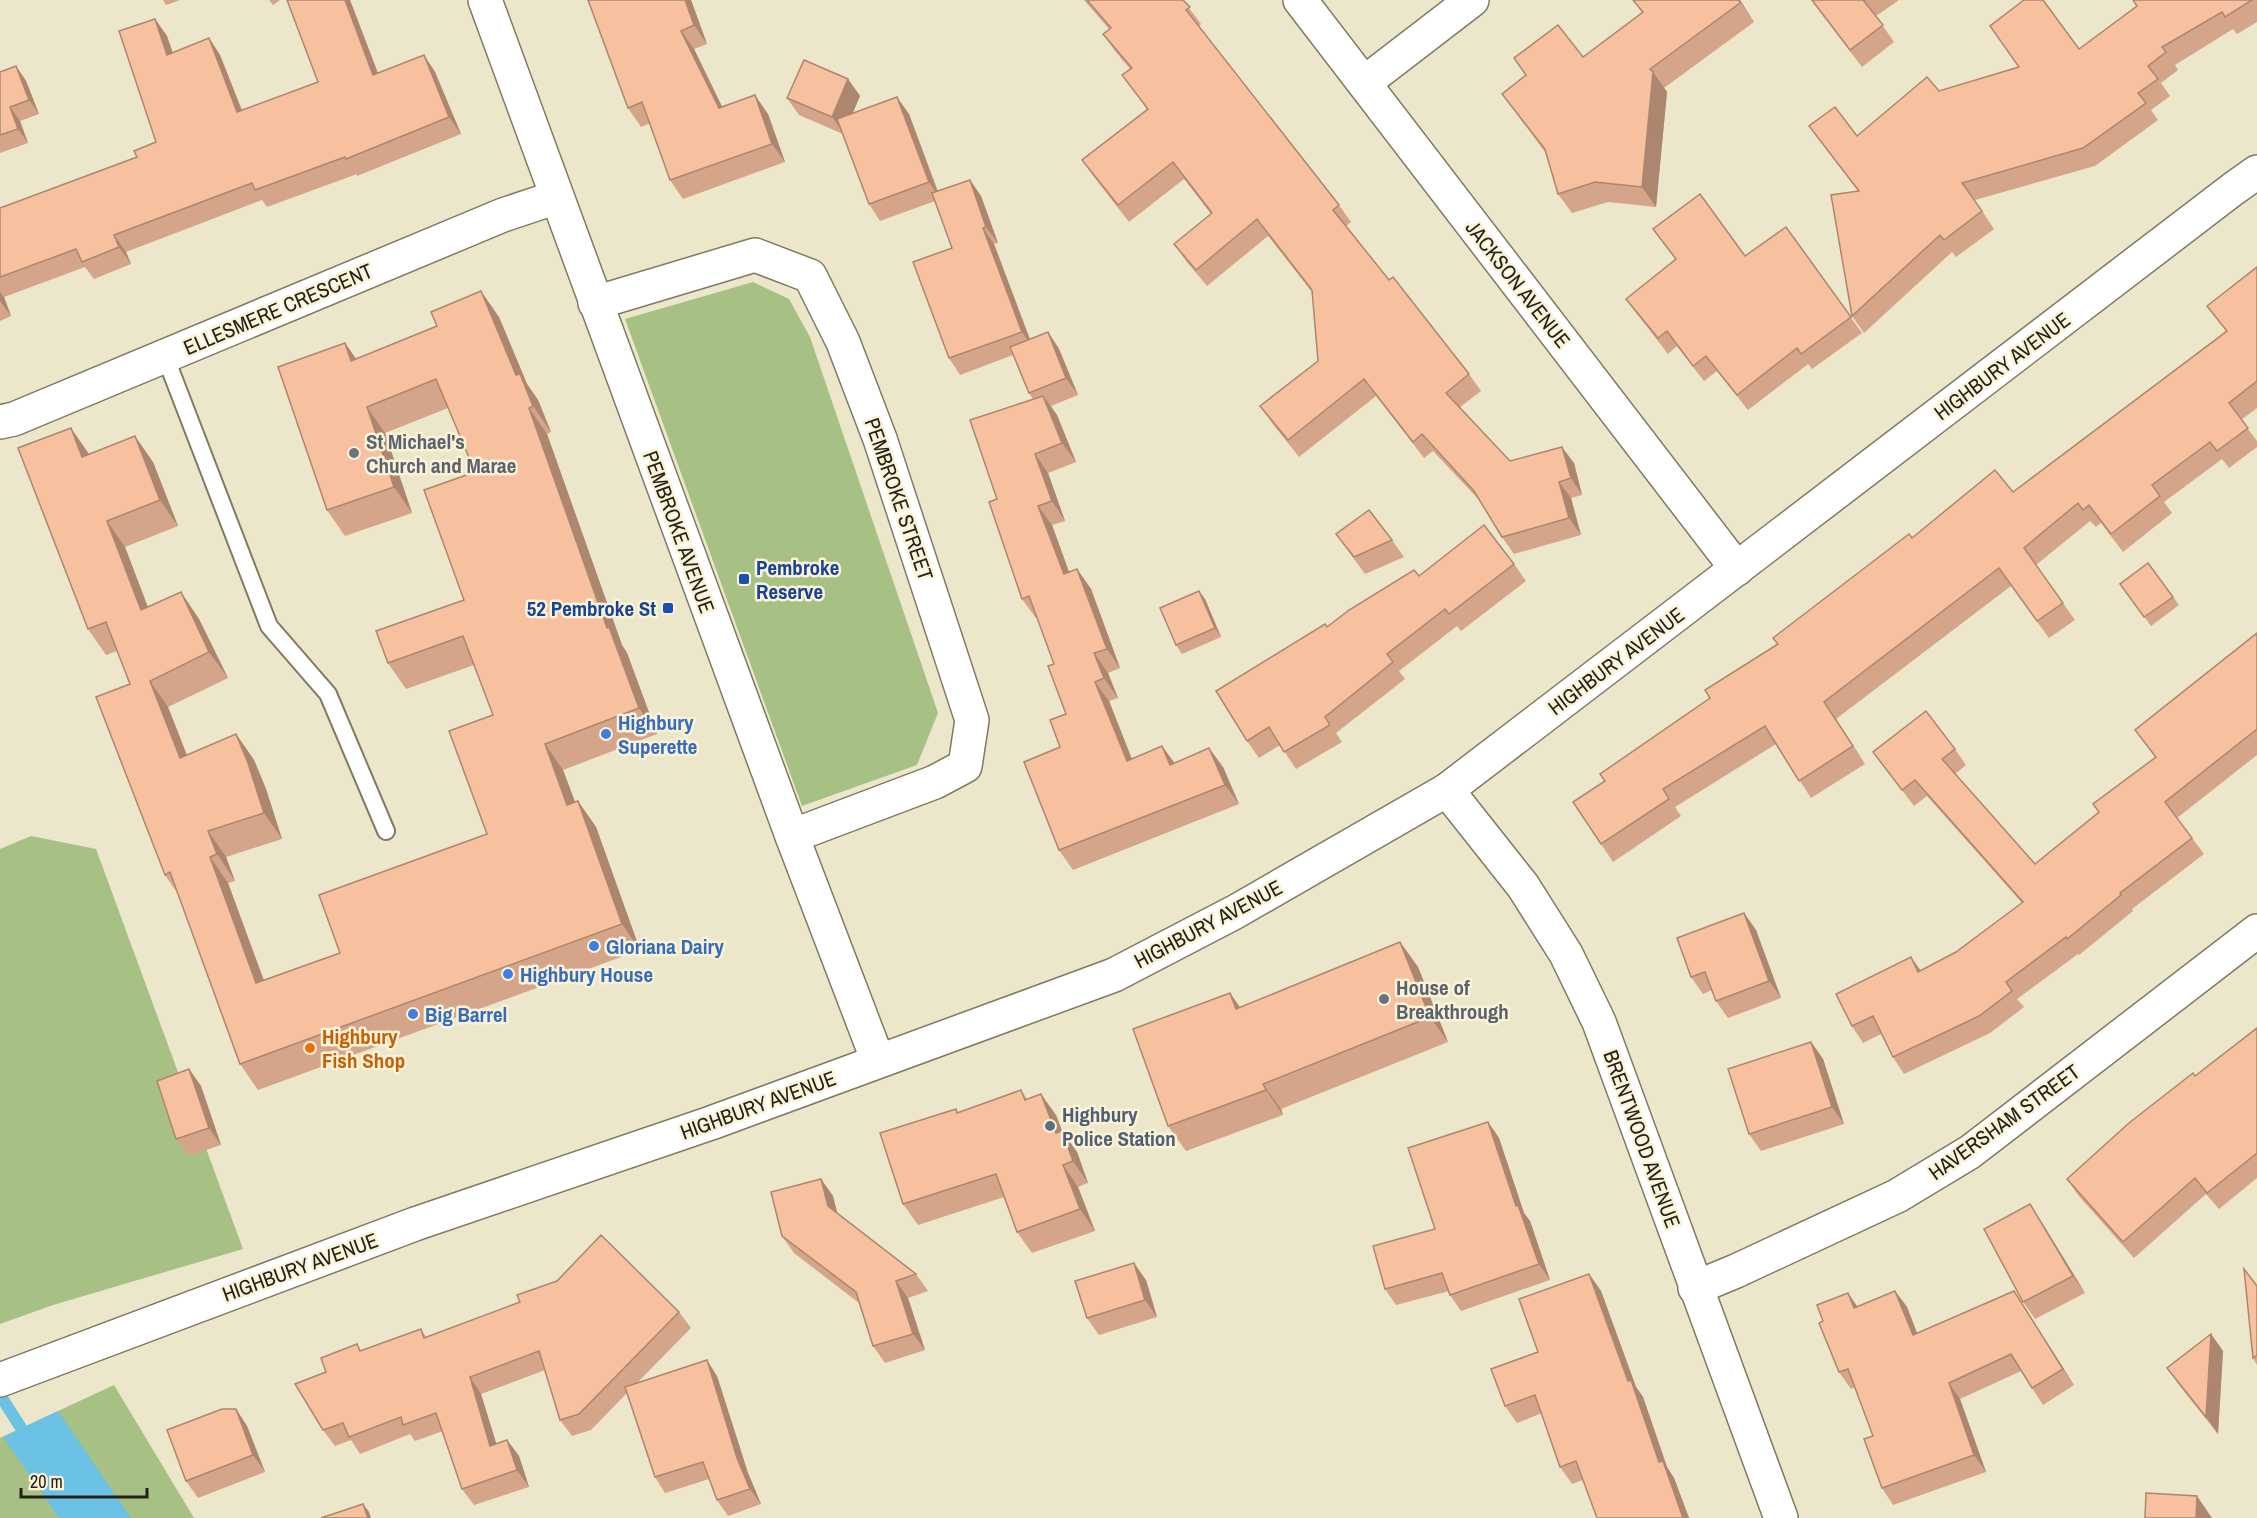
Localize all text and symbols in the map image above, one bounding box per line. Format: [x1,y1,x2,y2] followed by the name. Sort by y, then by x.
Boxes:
[1459,214,1577,354] street label: JACKSON AVENUE
[179,256,377,362] street label: ELLESMERE CRESCENT
[1928,305,2076,427] street label: HIGHBURY AVENUE
[858,414,941,585] street label: PEMBROKE STREET
[366,427,516,480] place label: St Michael's Church and Marae
[347,446,361,460] marker: St Michael's Church and Marae
[636,447,722,617] street label: PEMBROKE AVENUE
[756,553,839,606] place label: Pembroke Reserve
[737,572,751,586] marker: Pembroke Reserve
[527,594,656,623] place label: 52 Pembroke St
[1542,600,1690,722] street label: HIGHBURY AVENUE
[661,601,675,615] marker: 52 Pembroke St
[618,708,697,761] place label: Highbury Superette
[599,727,613,741] marker: Highbury Superette
[1129,873,1287,975] street label: HIGHBURY AVENUE
[606,932,724,961] place label: Gloriana Dairy
[587,939,601,953] marker: Gloriana Dairy
[520,960,653,989] place label: Highbury House
[501,967,515,981] marker: Highbury House
[1396,973,1509,1026] place label: House of Breakthrough
[1377,992,1391,1006] marker: House of Breakthrough
[425,1000,507,1029] place label: Big Barrel
[406,1007,420,1021] marker: Big Barrel
[322,1022,405,1075] place label: Highbury Fish Shop
[303,1041,317,1055] marker: Highbury Fish Shop
[1596,1046,1688,1232] street label: BRENTWOOD AVENUE
[1922,1057,2086,1187] street label: HAVERSHAM STREET
[676,1063,840,1147] street label: HIGHBURY AVENUE
[1062,1100,1176,1153] place label: Highbury Police Station
[1043,1119,1057,1133] marker: Highbury Police Station
[218,1225,382,1309] street label: HIGHBURY AVENUE
[21,1461,147,1499] scale bar
[30,1469,63,1494] text: 20 m

